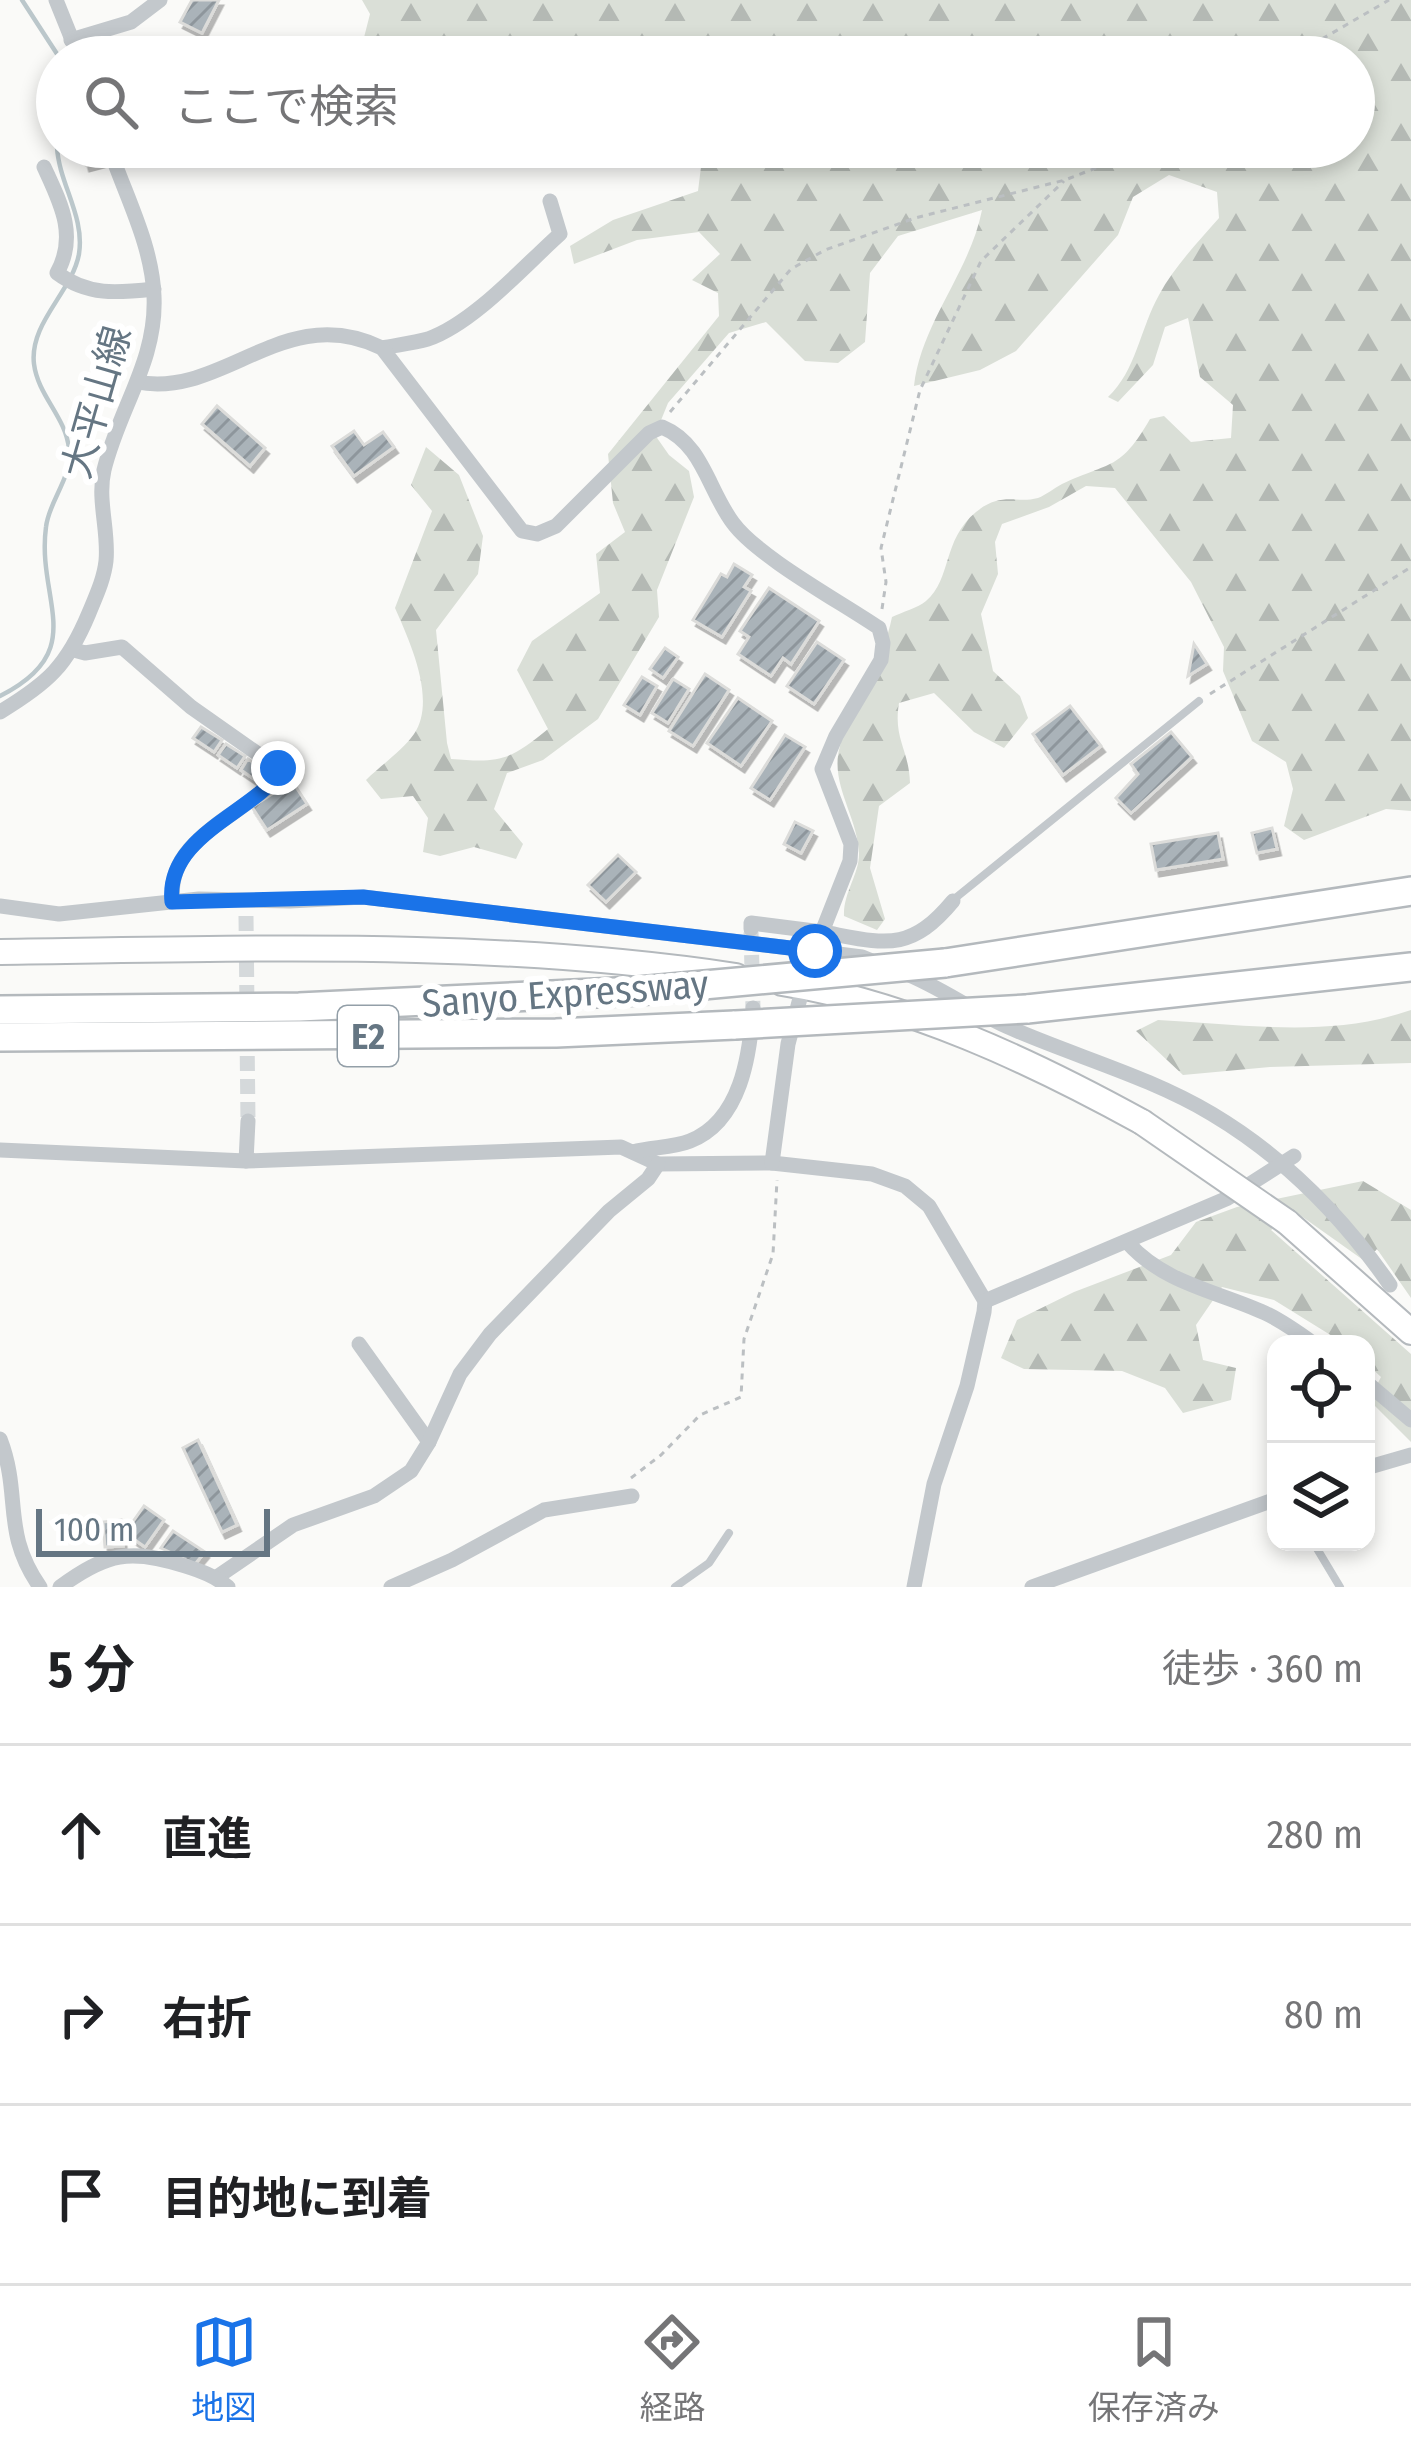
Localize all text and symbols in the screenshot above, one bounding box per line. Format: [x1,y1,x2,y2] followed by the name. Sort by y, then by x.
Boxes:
[36,36,1375,168] search box
[78,69,144,135] icon: search
[174,80,399,134] text: ここで検索
[53,321,141,484] street label: 大平山線
[251,741,305,795] route end
[788,924,842,978] route start
[420,961,711,1027] street label: Sanyo Expressway
[338,1006,398,1066] road number: E2
[1267,1335,1375,1551] map controls
[1267,1335,1375,1443] button: locate
[1267,1443,1375,1551] button: layers
[36,1503,270,1556] scale bar
[54,1510,134,1550] text: 100 m
[48,1639,135,1701] text: 5 分
[1162,1646,1363,1692] text: 徒歩 · 360 m
[48,1802,114,1868] icon: ahead
[162,1812,252,1866] text: 直進
[1267,1812,1363,1858] text: 280 m
[48,1982,114,2048] icon: right
[162,1992,252,2046] text: 右折
[1284,1992,1363,2038] text: 80 m
[48,2162,114,2228] icon: arrive
[162,2172,432,2226] text: 目的地に到着
[191,2309,257,2429] tab: 地図
[639,2309,705,2429] tab: 経路
[1088,2309,1220,2429] tab: 保存済み

